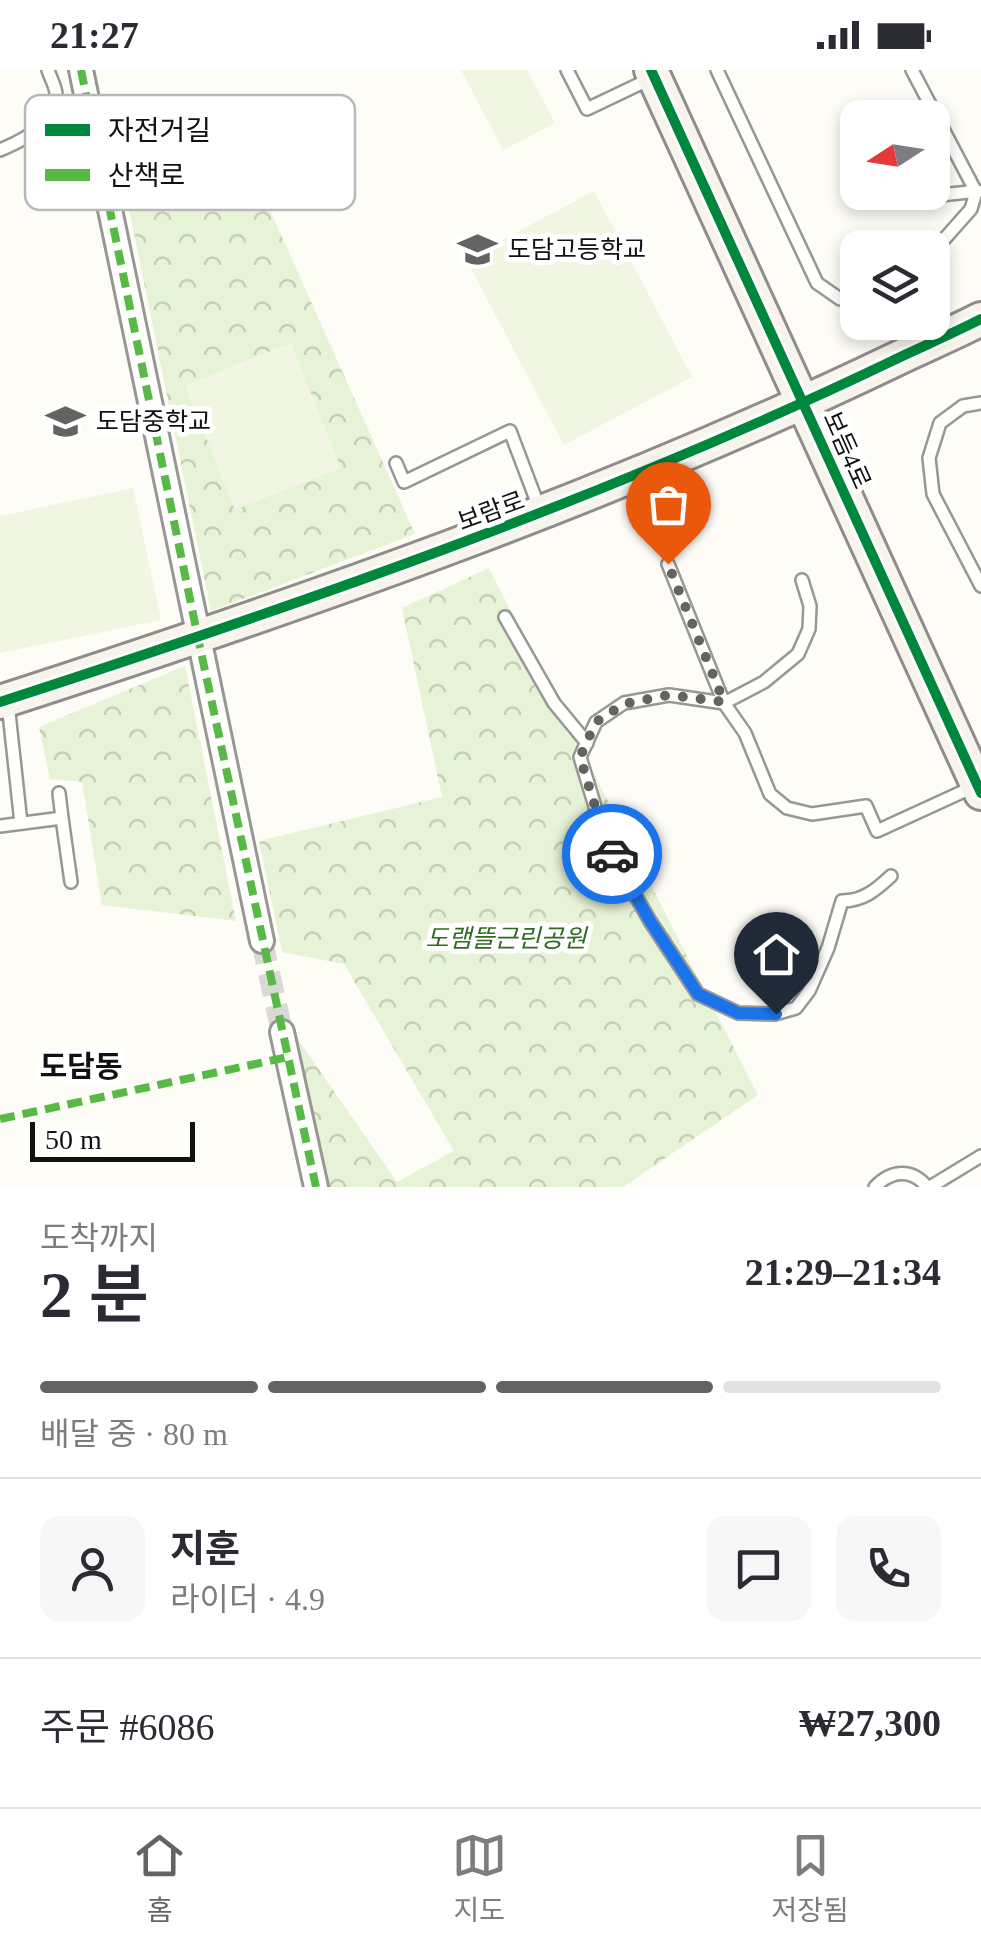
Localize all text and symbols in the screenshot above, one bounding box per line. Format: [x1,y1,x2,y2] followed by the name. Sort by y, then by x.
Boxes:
[50,14,139,56] text: 21:27
[25,95,355,210] legend
[840,100,950,210] north arrow
[840,100,950,340] map controls
[108,115,211,146] text: 자전거길
[108,160,185,191] text: 산책로
[457,228,499,270] school or university icon: 도담고등학교
[840,230,950,340] button: layers
[508,236,646,263] place label: 도담고등학교
[45,400,87,442] school or university icon: 도담중학교
[818,407,876,493] street label: 보듬4로
[96,408,211,435] place label: 도담중학교
[626,462,711,565] pin
[641,477,696,532] icon: bag
[454,487,528,535] street label: 보람로
[562,804,662,904] courier
[585,827,640,882] icon: car
[734,912,819,1015] pin
[425,925,588,952] park label: 도램뜰근린공원
[749,927,804,982] icon: home
[40,1050,122,1083] district label: 도담동
[30,1117,195,1162] scale bar
[45,1124,102,1155] text: 50 m
[40,1220,158,1256] text: 도착까지
[745,1251,941,1293] text: 21:29–21:34
[40,1259,149,1331] text: 2 분
[40,1416,228,1452] text: 배달 중 · 80 m
[40,1516,145,1621] button: person
[706,1516,811,1621] button: chat
[836,1516,941,1621] button: phone
[170,1528,240,1570] text: 지훈
[170,1581,325,1617] text: 라이더 · 4.9
[799,1702,941,1744] text: ₩27,300
[40,1706,214,1748] text: 주문 #6086
[132,1828,187,1928] tab: 홈
[452,1828,507,1928] tab: 지도
[771,1828,849,1928] tab: 저장됨

